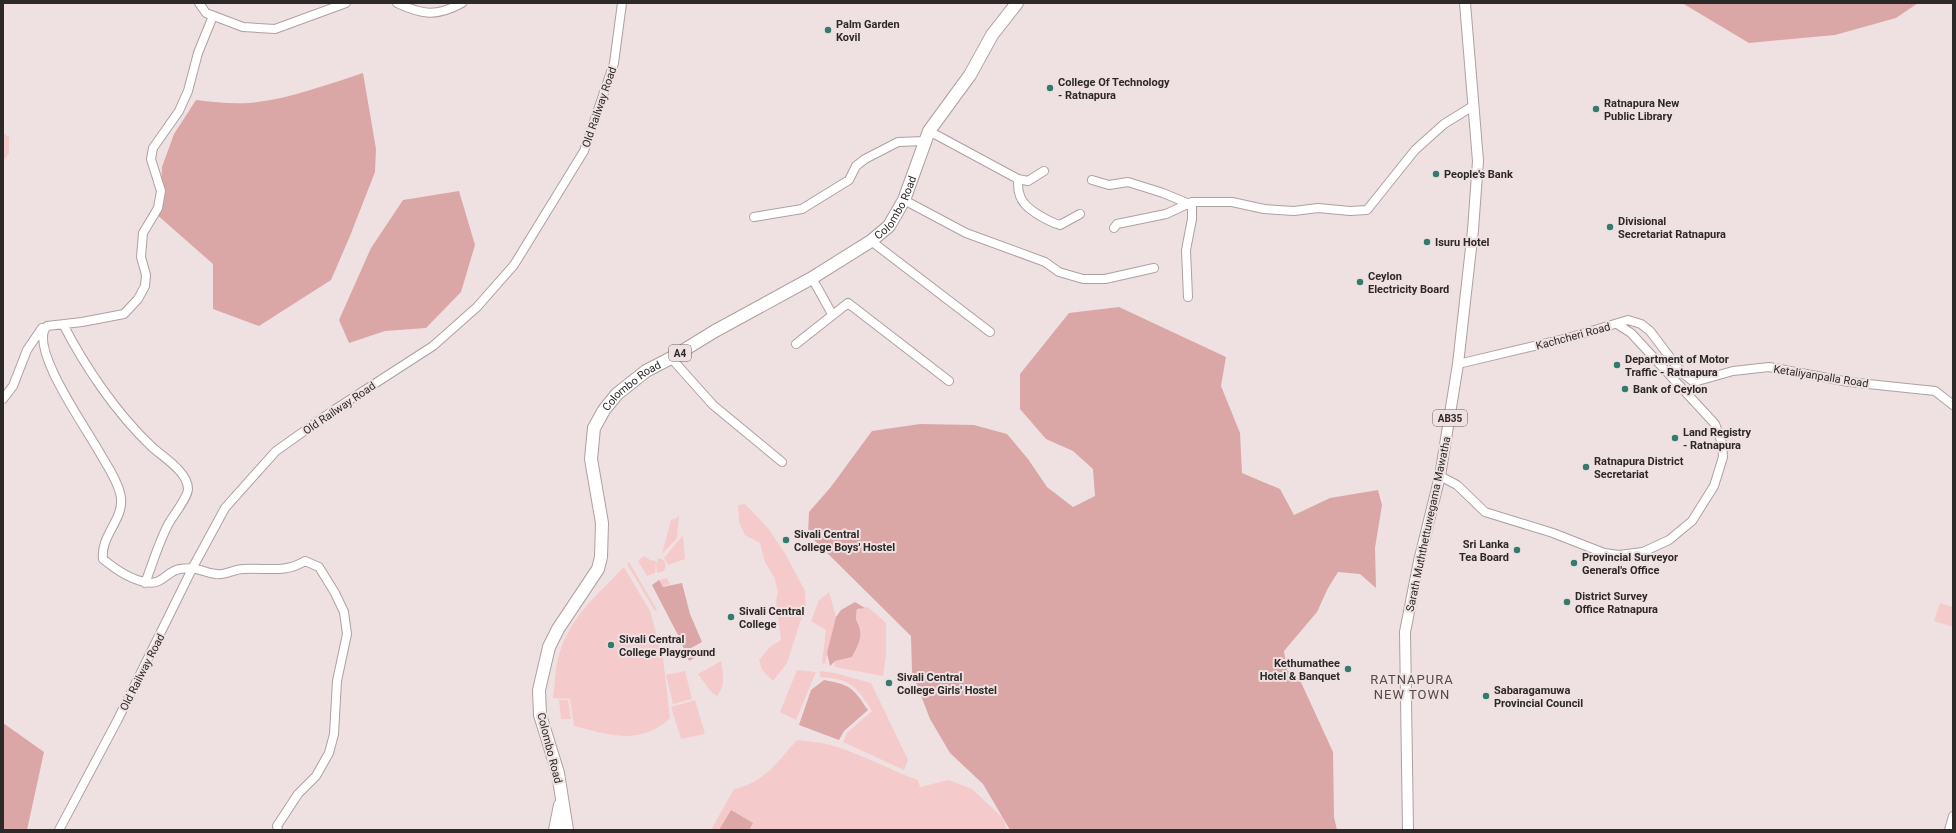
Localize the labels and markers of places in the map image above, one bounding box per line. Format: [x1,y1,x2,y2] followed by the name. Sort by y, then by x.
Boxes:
[836,18,900,44] place label: Palm Garden Kovil
[823,25,833,35] marker: Palm Garden Kovil
[1058,76,1170,102] place label: College Of Technology - Ratnapura
[1045,83,1055,93] marker: College Of Technology - Ratnapura
[1604,97,1679,123] place label: Ratnapura New Public Library
[1591,104,1601,114] marker: Ratnapura New Public Library
[1444,168,1513,181] place label: People's Bank
[1431,169,1441,179] marker: People's Bank
[1618,215,1726,241] place label: Divisional Secretariat Ratnapura
[1605,222,1615,232] marker: Divisional Secretariat Ratnapura
[1435,236,1490,249] place label: Isuru Hotel
[1422,237,1432,247] marker: Isuru Hotel
[1368,270,1449,296] place label: Ceylon Electricity Board
[1355,277,1365,287] marker: Ceylon Electricity Board
[1625,353,1729,379] place label: Department of Motor Traffic - Ratnapura
[1612,360,1622,370] marker: Department of Motor Traffic - Ratnapura
[1633,383,1707,396] place label: Bank of Ceylon
[1620,384,1630,394] marker: Bank of Ceylon
[1683,426,1752,452] place label: Land Registry - Ratnapura
[1670,433,1680,443] marker: Land Registry - Ratnapura
[1594,455,1684,481] place label: Ratnapura District Secretariat
[1581,462,1591,472] marker: Ratnapura District Secretariat
[794,528,895,554] place label: Sivali Central College Boys' Hostel
[781,535,791,545] marker: Sivali Central College Boys' Hostel
[1459,538,1509,564] place label: Sri Lanka Tea Board
[1512,545,1522,555] marker: Sri Lanka Tea Board
[1582,551,1678,577] place label: Provincial Surveyor General's Office
[1569,558,1579,568] marker: Provincial Surveyor General's Office
[1575,590,1658,616] place label: District Survey Office Ratnapura
[1562,597,1572,607] marker: District Survey Office Ratnapura
[739,605,804,631] place label: Sivali Central College
[726,612,736,622] marker: Sivali Central College
[619,633,715,659] place label: Sivali Central College Playground
[606,640,616,650] marker: Sivali Central College Playground
[1260,657,1340,683] place label: Kethumathee Hotel & Banquet
[1343,664,1353,674] marker: Kethumathee Hotel & Banquet
[897,671,997,697] place label: Sivali Central College Girls' Hostel
[884,678,894,688] marker: Sivali Central College Girls' Hostel
[1494,684,1583,710] place label: Sabaragamuwa Provincial Council
[1481,691,1491,701] marker: Sabaragamuwa Provincial Council

